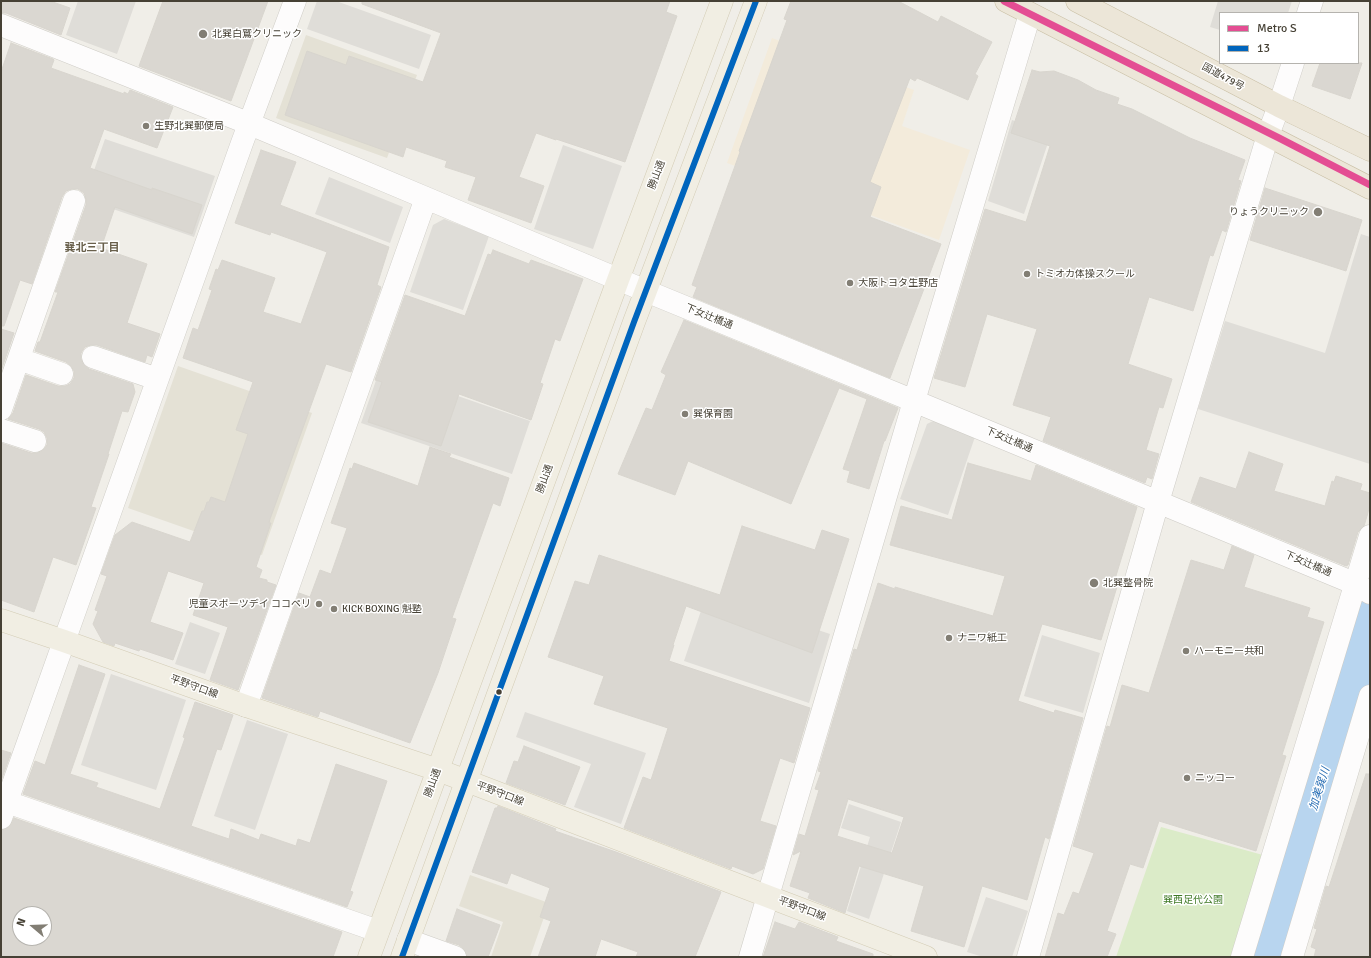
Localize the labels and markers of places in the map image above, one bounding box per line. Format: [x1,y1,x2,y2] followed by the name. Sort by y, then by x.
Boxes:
[197,28,209,40] marker: 北巽白鷲クリニック
[212,28,302,40] place label: 北巽白鷲クリニック
[154,120,224,132] place label: 生野北巽郵便局
[141,121,151,131] marker: 生野北巽郵便局
[1229,206,1309,218] place label: りょうクリニック
[1312,206,1324,218] marker: りょうクリニック
[1035,268,1135,280] place label: トミオカ体操スクール
[1022,269,1032,279] marker: トミオカ体操スクール
[858,277,938,289] place label: 大阪トヨタ生野店
[845,278,855,288] marker: 大阪トヨタ生野店
[693,408,733,420] place label: 巽保育園
[680,409,690,419] marker: 巽保育園
[1088,577,1100,589] marker: 北巽整骨院
[1103,577,1153,589] place label: 北巽整骨院
[189,598,311,610] place label: 児童スポーツデイ ココペリ
[314,599,324,609] marker: 児童スポーツデイ ココペリ
[342,603,422,615] place label: KICK BOXING 魁塾
[329,604,339,614] marker: KICK BOXING 魁塾
[957,632,1007,644] place label: ナニワ紙工
[944,633,954,643] marker: ナニワ紙工
[1194,645,1264,657] place label: ハーモニー共和
[1181,646,1191,656] marker: ハーモニー共和
[494,687,504,697] unlabelled marker
[1195,772,1235,784] place label: ニッコー
[1182,773,1192,783] marker: ニッコー

